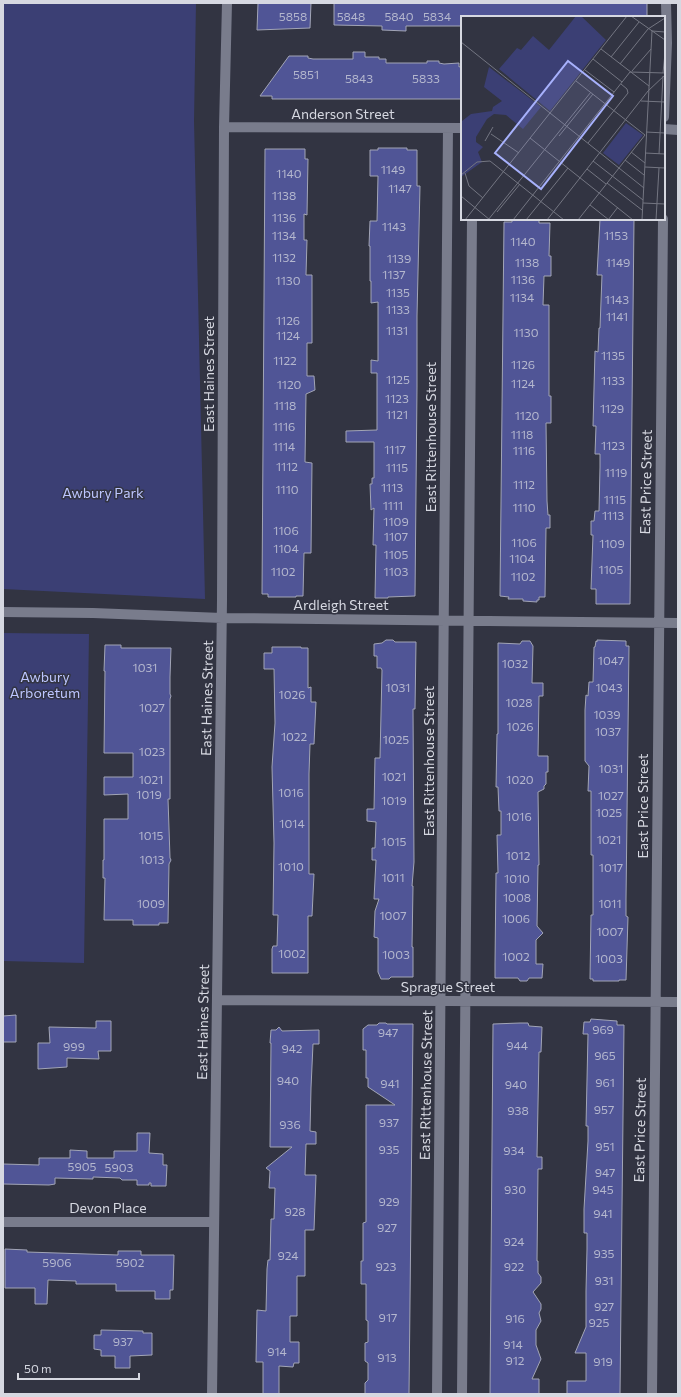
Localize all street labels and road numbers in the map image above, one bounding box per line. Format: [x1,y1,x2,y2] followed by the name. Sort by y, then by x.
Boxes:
[291,105,395,122] street label: Anderson Street
[200,316,217,432] street label: East Haines Street
[422,362,439,512] street label: East Rittenhouse Street
[636,429,655,535] street label: East Price Street
[293,596,389,613] street label: Ardleigh Street
[197,640,216,756] street label: East Haines Street
[420,686,437,836] street label: East Rittenhouse Street
[634,753,651,858] street label: East Price Street
[193,964,212,1080] street label: East Haines Street
[401,978,495,995] street label: Sprague Street
[416,1009,435,1160] street label: East Rittenhouse Street
[630,1077,649,1183] street label: East Price Street
[69,1199,147,1216] street label: Devon Place

